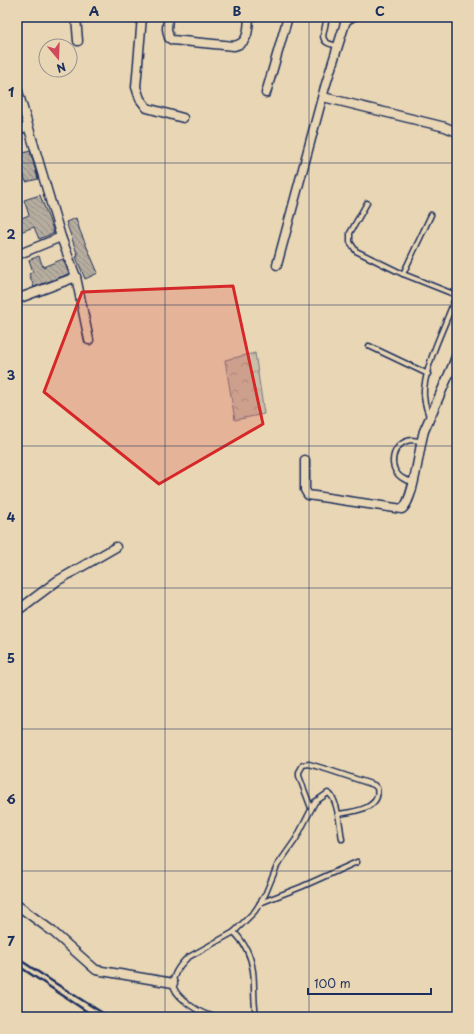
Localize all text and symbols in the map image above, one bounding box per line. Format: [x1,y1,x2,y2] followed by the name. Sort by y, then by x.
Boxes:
[89,1,99,20] text: A
[233,1,242,20] text: B
[375,1,385,20] text: C
[38,38,78,78] north arrow
[54,58,68,77] text: N
[8,82,14,101] text: 1
[6,224,16,243] text: 2
[7,365,16,384] text: 3
[7,507,16,526] text: 4
[7,648,15,667] text: 5
[6,789,16,808] text: 6
[7,931,15,950] text: 7
[308,970,431,996] scale bar
[314,974,351,992] text: 100 m

